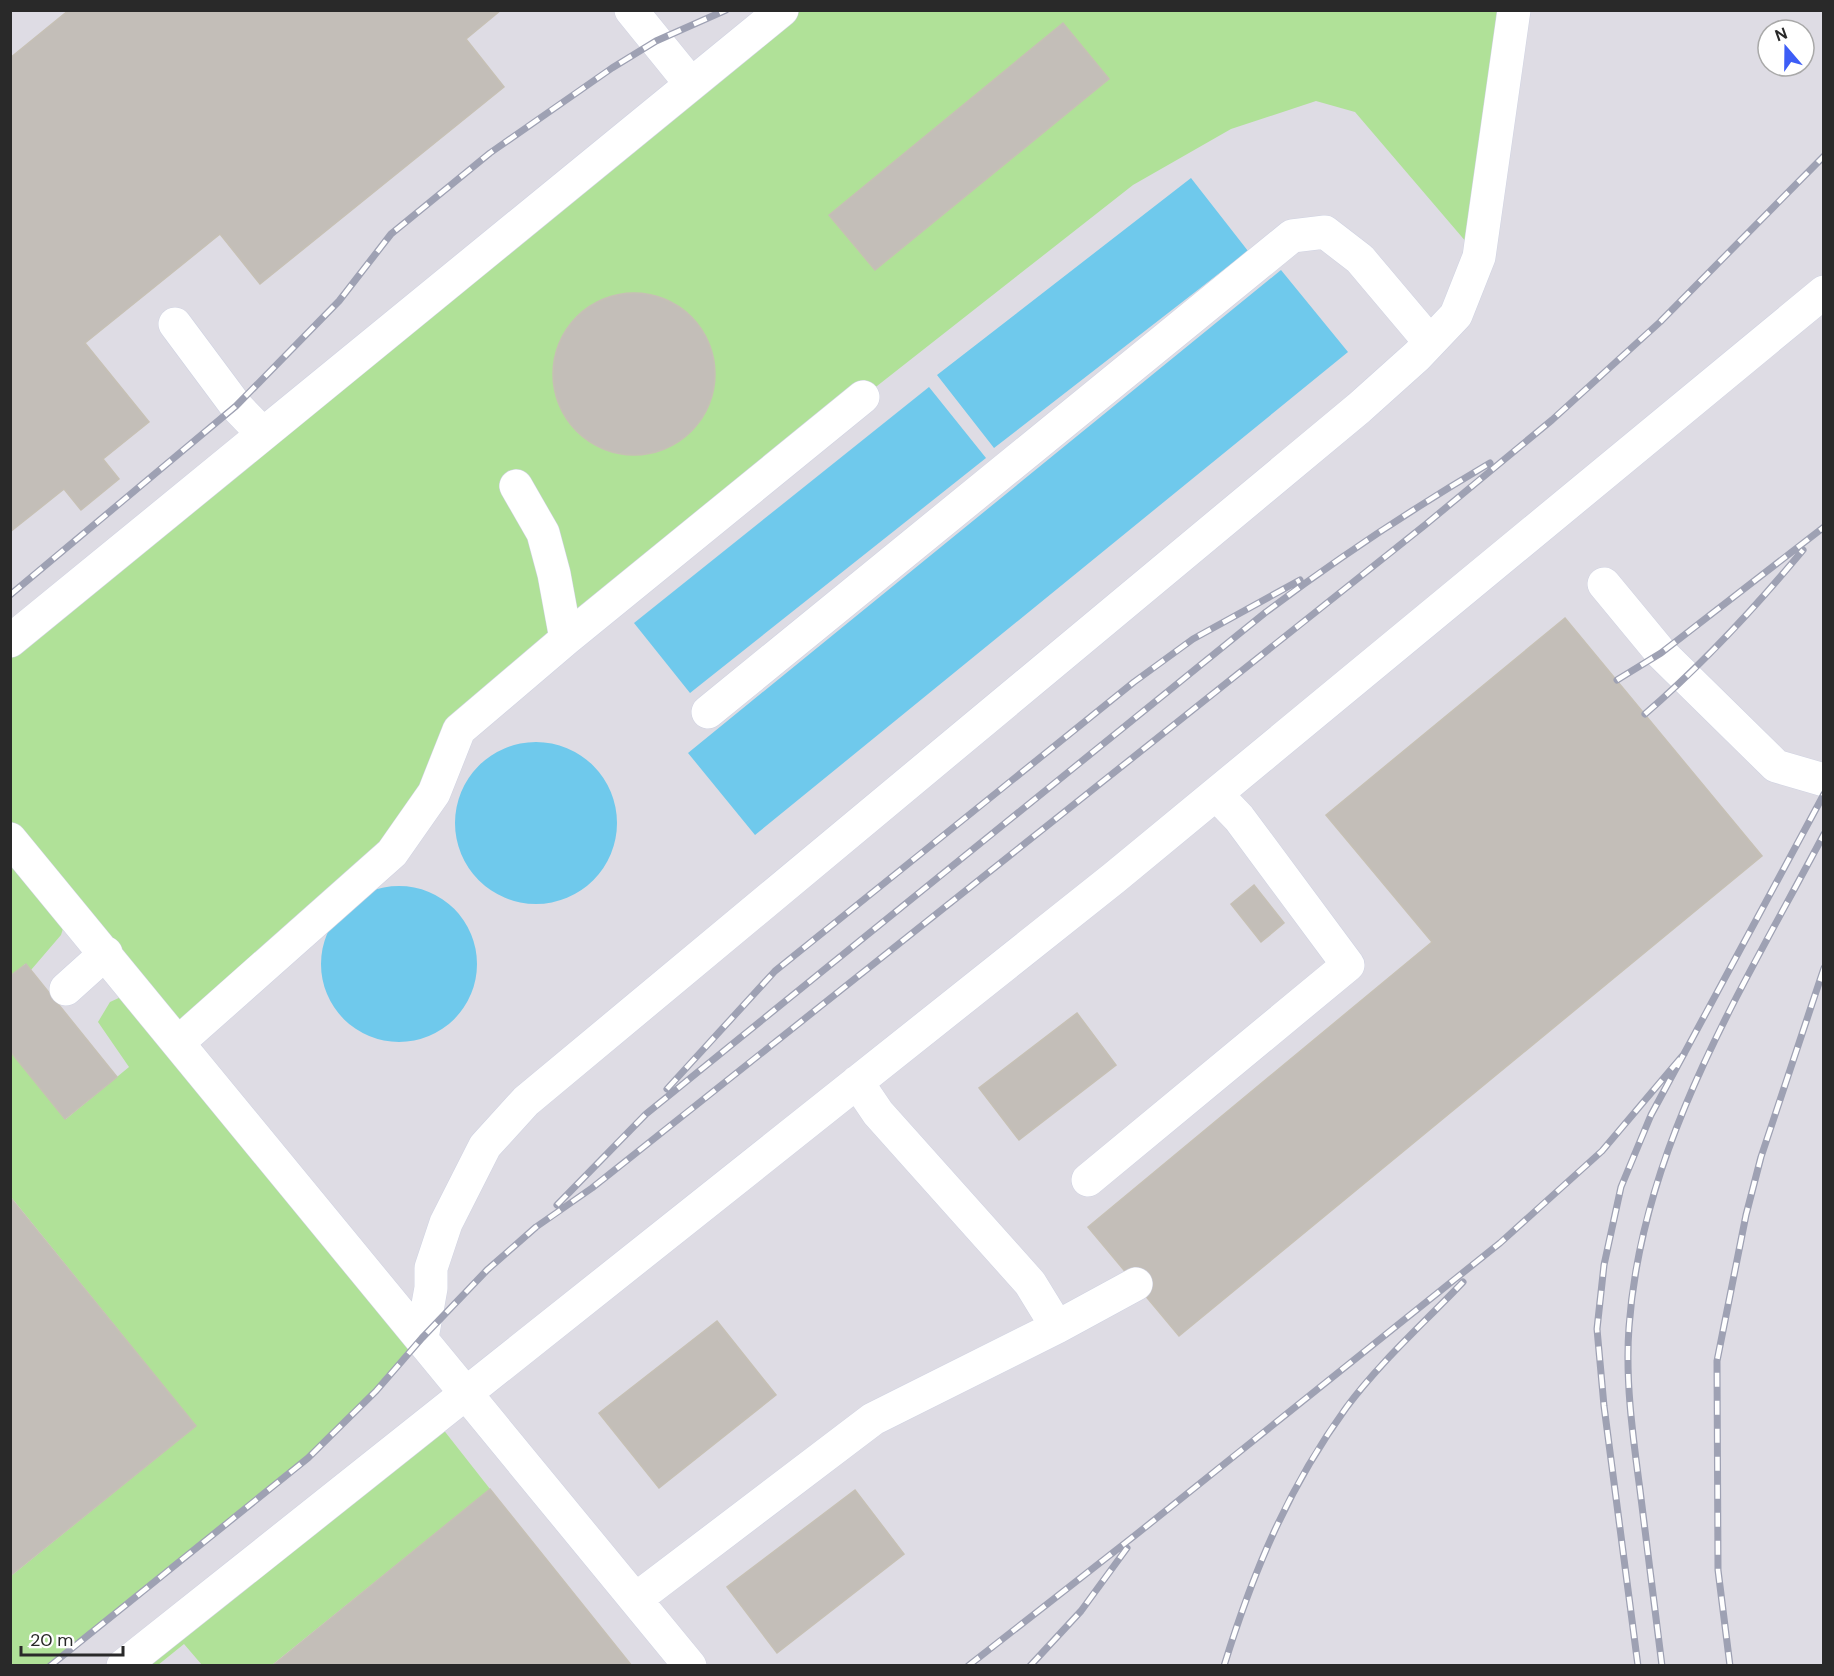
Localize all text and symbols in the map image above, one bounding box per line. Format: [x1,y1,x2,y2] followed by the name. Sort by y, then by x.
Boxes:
[1756,18,1816,78] north arrow
[1772,23,1790,46] text: N
[21,1619,123,1657] scale bar
[30,1628,73,1652] text: 20 m

